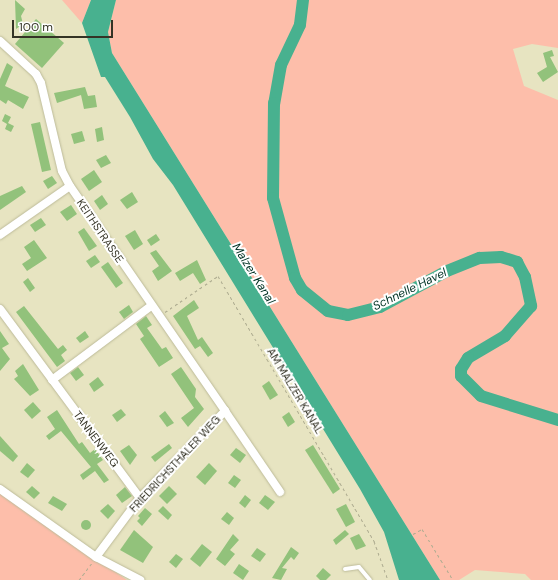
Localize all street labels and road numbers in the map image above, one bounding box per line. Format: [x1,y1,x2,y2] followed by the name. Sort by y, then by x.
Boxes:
[74,197,126,265] street label: KEITHSTRASSE
[264,346,326,436] street label: AM MALZER KANAL
[71,408,121,470] street label: TANNENWEG
[127,413,223,515] street label: FRIEDRICHSTHALER WEG

